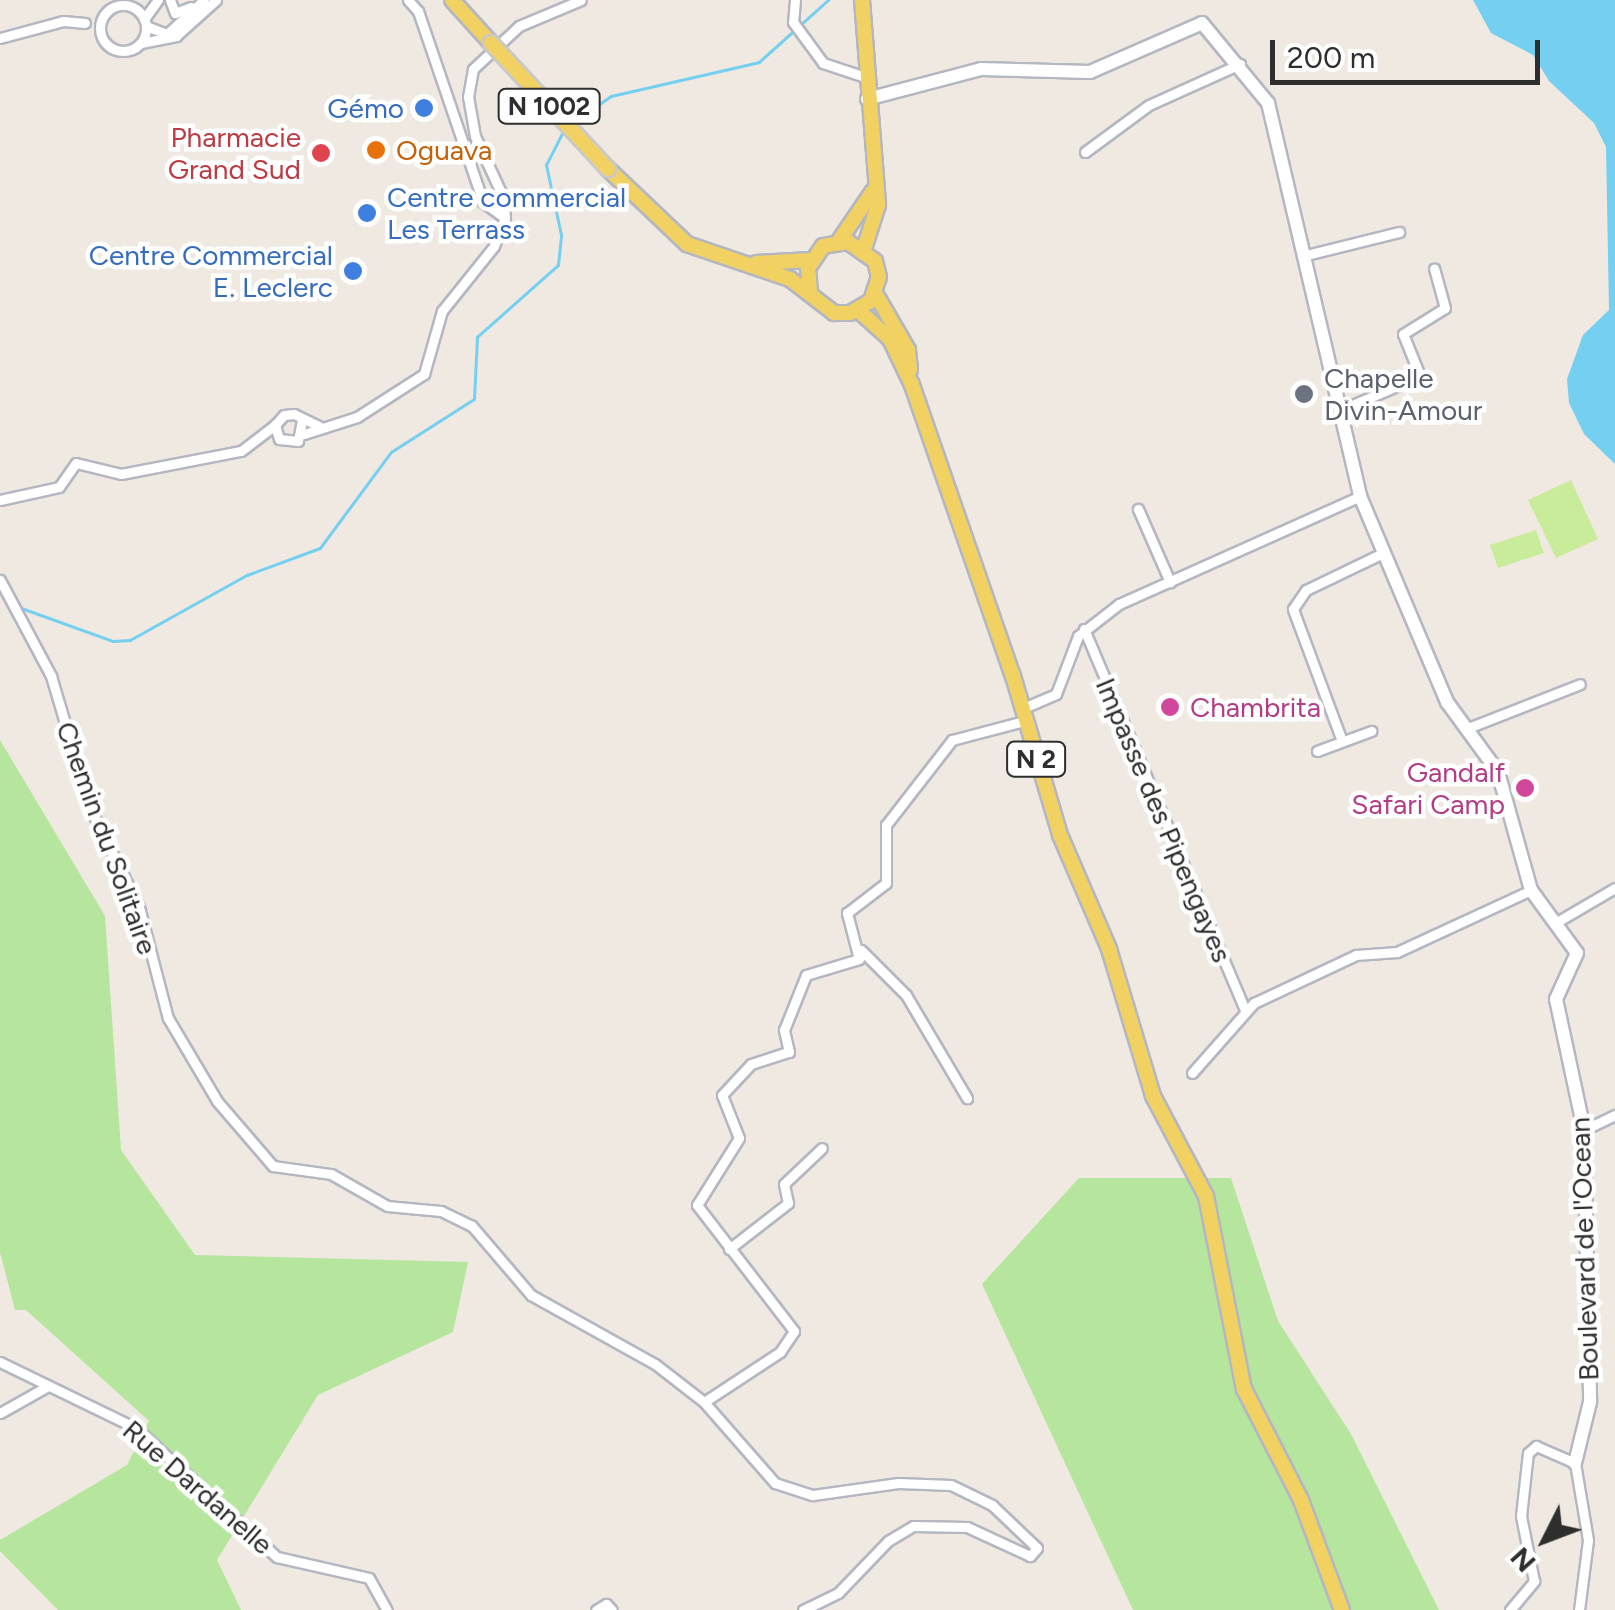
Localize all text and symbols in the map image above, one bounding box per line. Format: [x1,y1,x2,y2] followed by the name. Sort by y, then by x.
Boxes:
[1275,20,1545,82] scale bar
[1287,39,1375,76] text: 200 m
[496,86,602,126] road number: N 1002
[327,91,404,125] place label: Gémo
[413,97,435,119] marker: Gémo
[168,120,301,186] place label: Pharmacie Grand Sud
[396,133,492,167] place label: Oguava
[365,139,387,161] marker: Oguava
[310,142,332,164] marker: Pharmacie Grand Sud
[387,180,626,246] place label: Centre commercial Les Terrass
[356,202,378,224] marker: Centre commercial Les Terrass
[89,238,333,304] place label: Centre Commercial E. Leclerc
[342,260,364,282] marker: Centre Commercial E. Leclerc
[1324,361,1482,427] place label: Chapelle Divin-Amour
[1293,383,1315,405] marker: Chapelle Divin-Amour
[1089,673,1239,967] street label: Impasse des Pipengayes
[1190,690,1321,724] place label: Chambrita
[1159,696,1181,718] marker: Chambrita
[49,717,165,959] street label: Chemin du Solitaire
[1006,739,1066,779] road number: N 2
[1351,755,1505,821] place label: Gandalf Safari Camp
[1514,777,1536,799] marker: Gandalf Safari Camp
[1563,1117,1605,1381] street label: Boulevard de l'Ocean
[116,1413,280,1561] street label: Rue Dardanelle
[1495,1490,1595,1590] north arrow
[1503,1541,1543,1579] text: N

